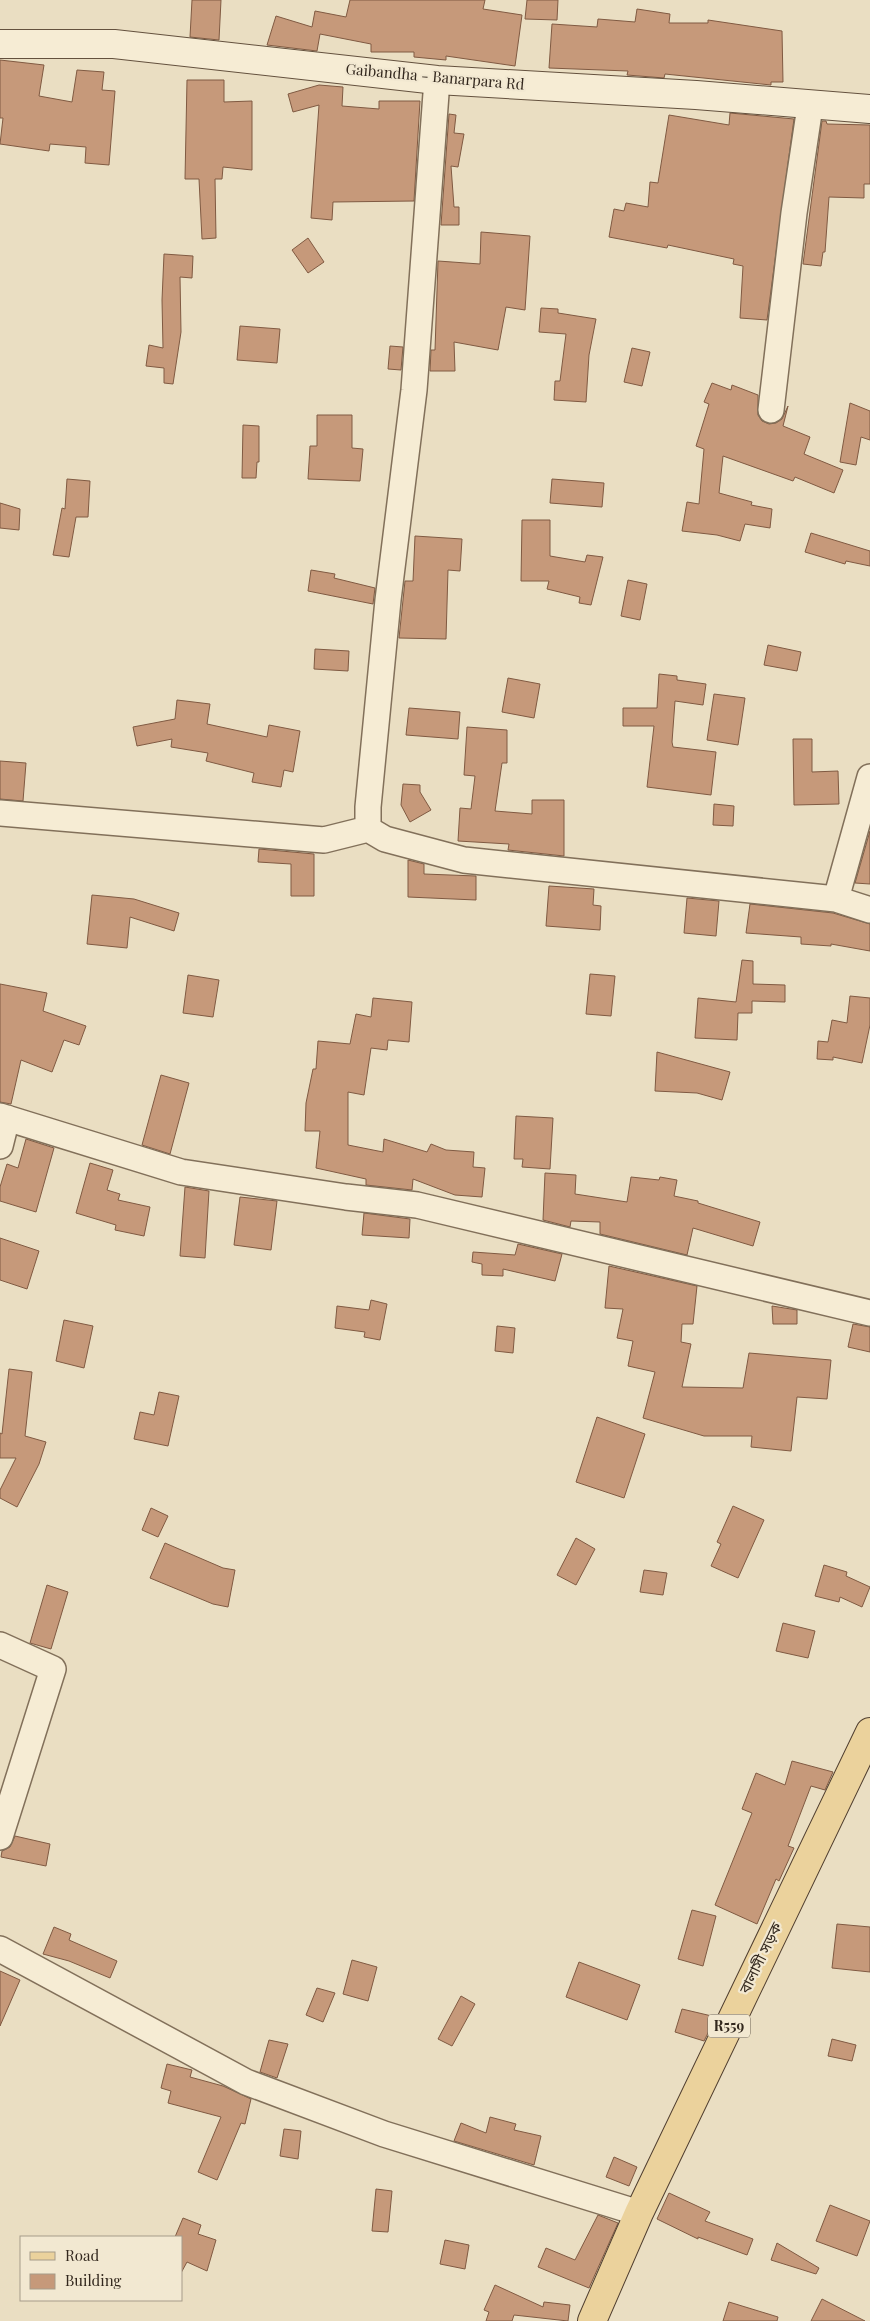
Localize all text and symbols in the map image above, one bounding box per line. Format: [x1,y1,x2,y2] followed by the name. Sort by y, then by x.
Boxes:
[345,58,526,94] street label: Gaibandha - Banarpara Rd
[734,1918,786,1997] street label: বালাসী সড়ক
[708,2014,750,2038] road number: R559
[20,2236,182,2301] legend
[65,2245,99,2265] text: Road
[65,2270,122,2290] text: Building

